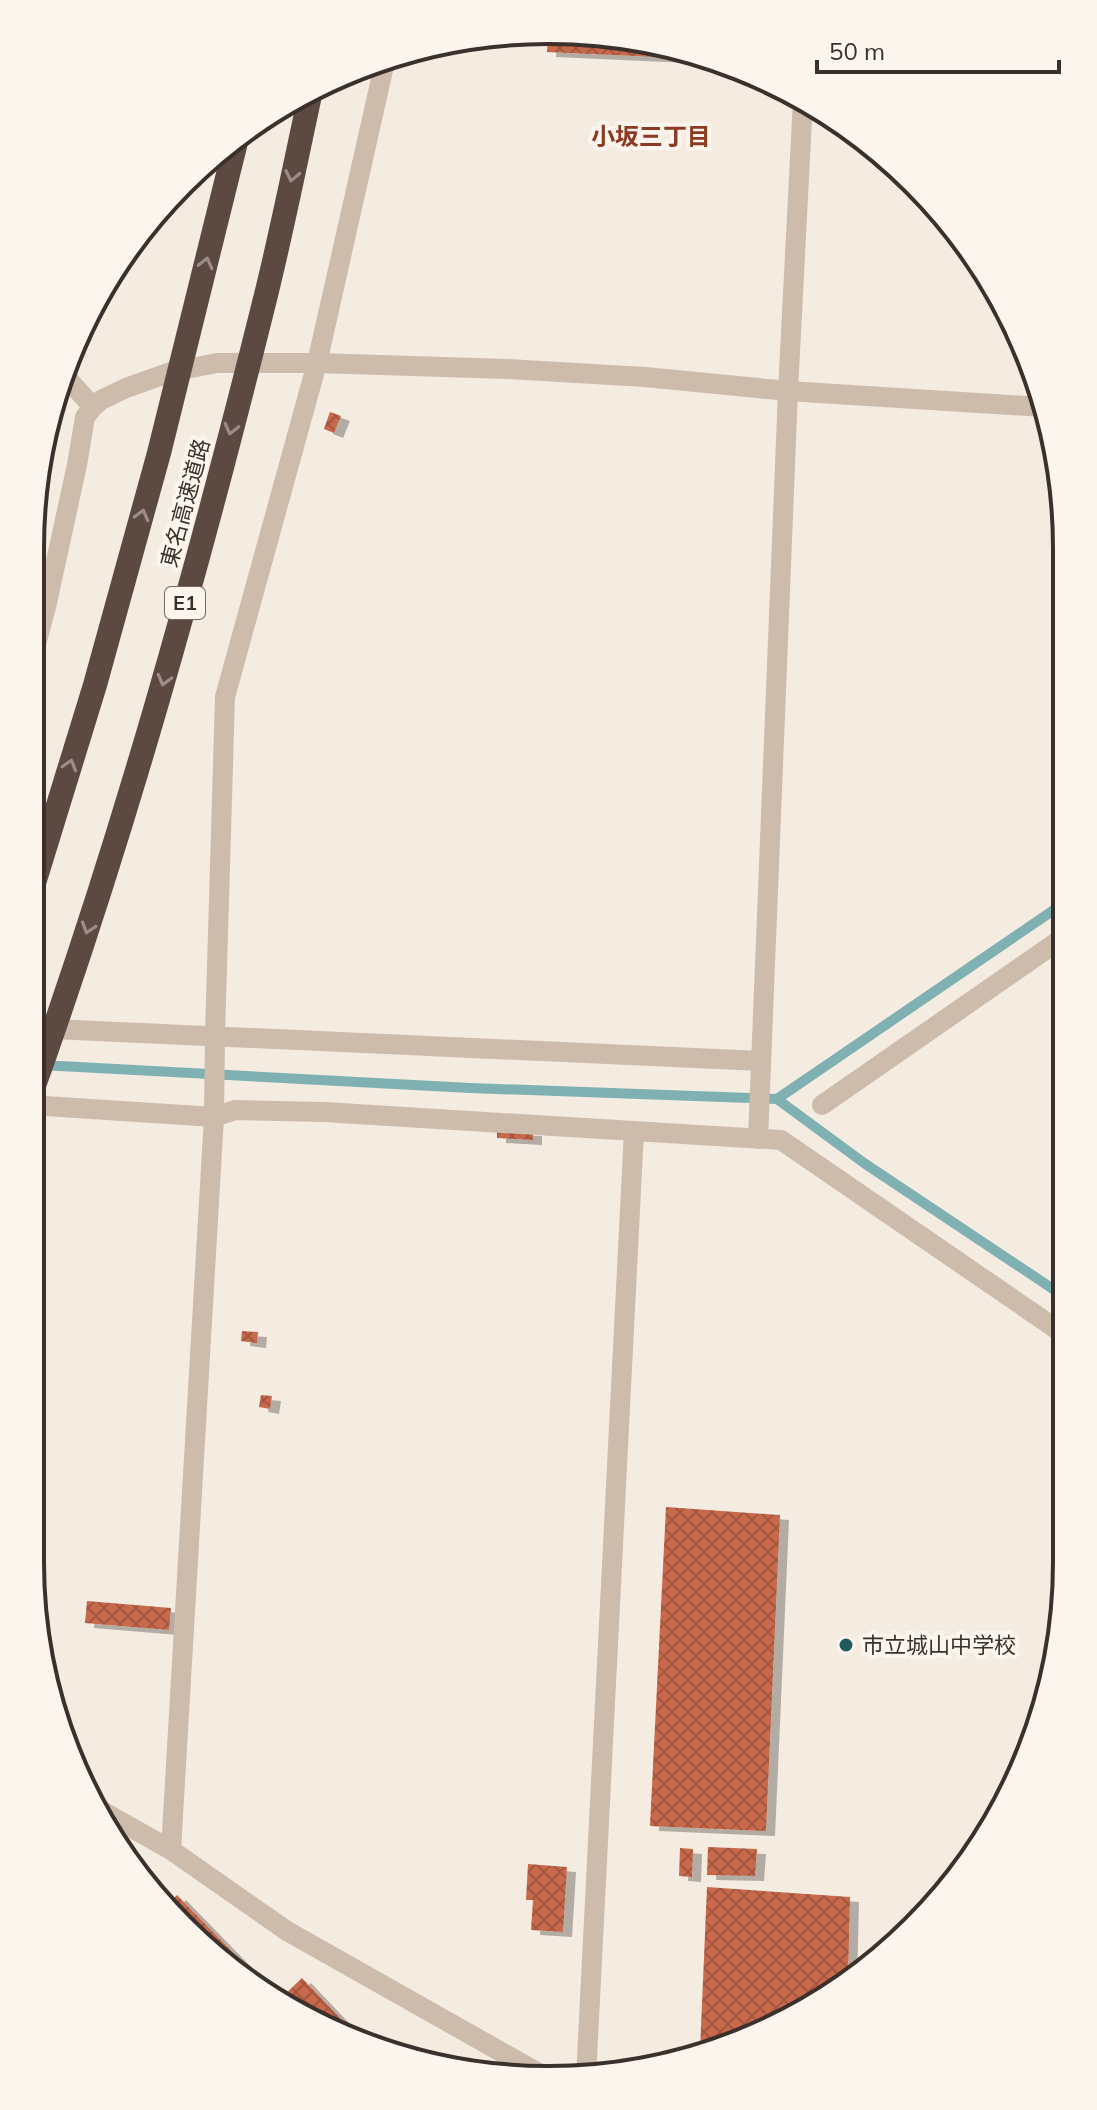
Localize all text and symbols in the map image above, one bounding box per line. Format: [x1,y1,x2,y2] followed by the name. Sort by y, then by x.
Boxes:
[817,24,1059,74] scale bar
[829,36,885,66] text: 50 m
[591,121,711,151] district label: 小坂三丁目
[284,169,301,182] one-way arrow
[197,256,214,270] one-way arrow
[224,421,241,435] one-way arrow
[154,436,216,570] street label: 東名高速道路
[133,508,149,522] one-way arrow
[165,587,205,619] road number: E1
[156,672,173,686] one-way arrow
[61,758,77,772] one-way arrow
[81,921,97,935] one-way arrow
[862,1631,1016,1659] place label: 市立城山中学校
[837,1636,855,1654] marker: 市立城山中学校

